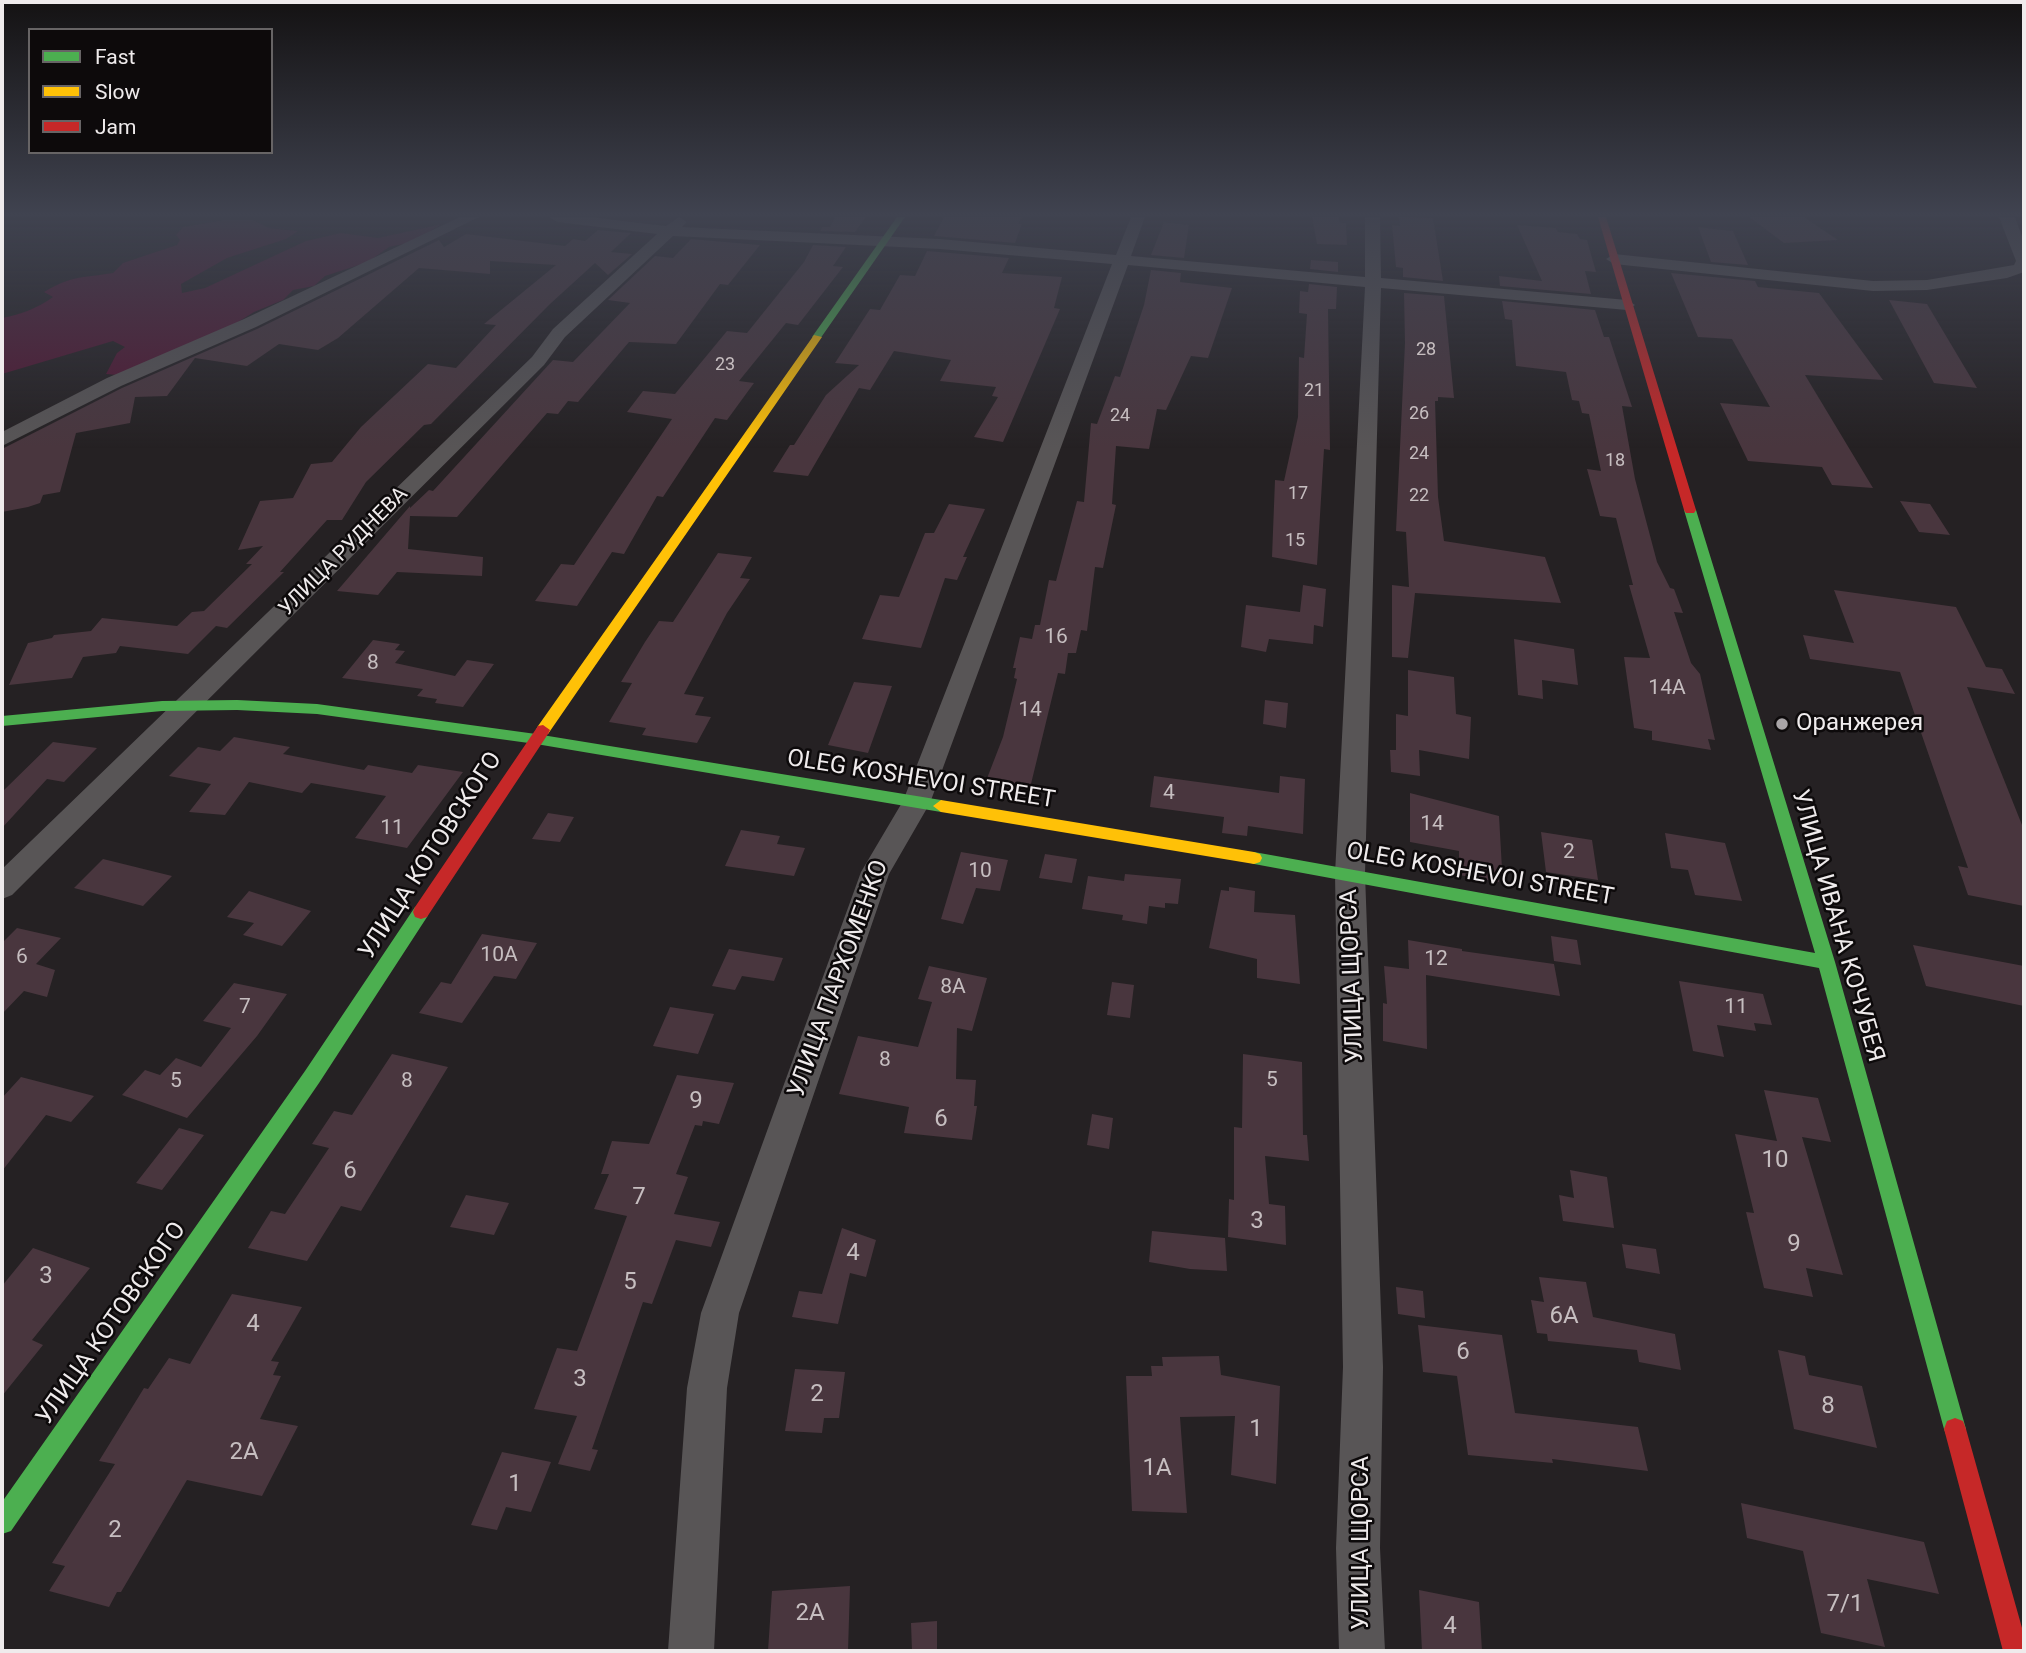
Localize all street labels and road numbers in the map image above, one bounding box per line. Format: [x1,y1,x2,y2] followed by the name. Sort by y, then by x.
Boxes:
[274,482,414,622] street label: УЛИЦА РУДНЕВА
[785,745,1057,815] street label: OLEG KOSHEVOI STREET
[353,747,509,965] street label: УЛИЦА КОТОВСКОГО
[1784,787,1890,1065] street label: УЛИЦА ИВАНА КОЧУБЕЯ
[1344,837,1616,913] street label: OLEG KOSHEVOI STREET
[783,857,895,1101] street label: УЛИЦА ПАРХОМЕНКО
[1336,888,1370,1064] street label: УЛИЦА ЩОРСА
[31,1217,193,1431] street label: УЛИЦА КОТОВСКОГО
[1348,1456,1376,1630] street label: УЛИЦА ЩОРСА

